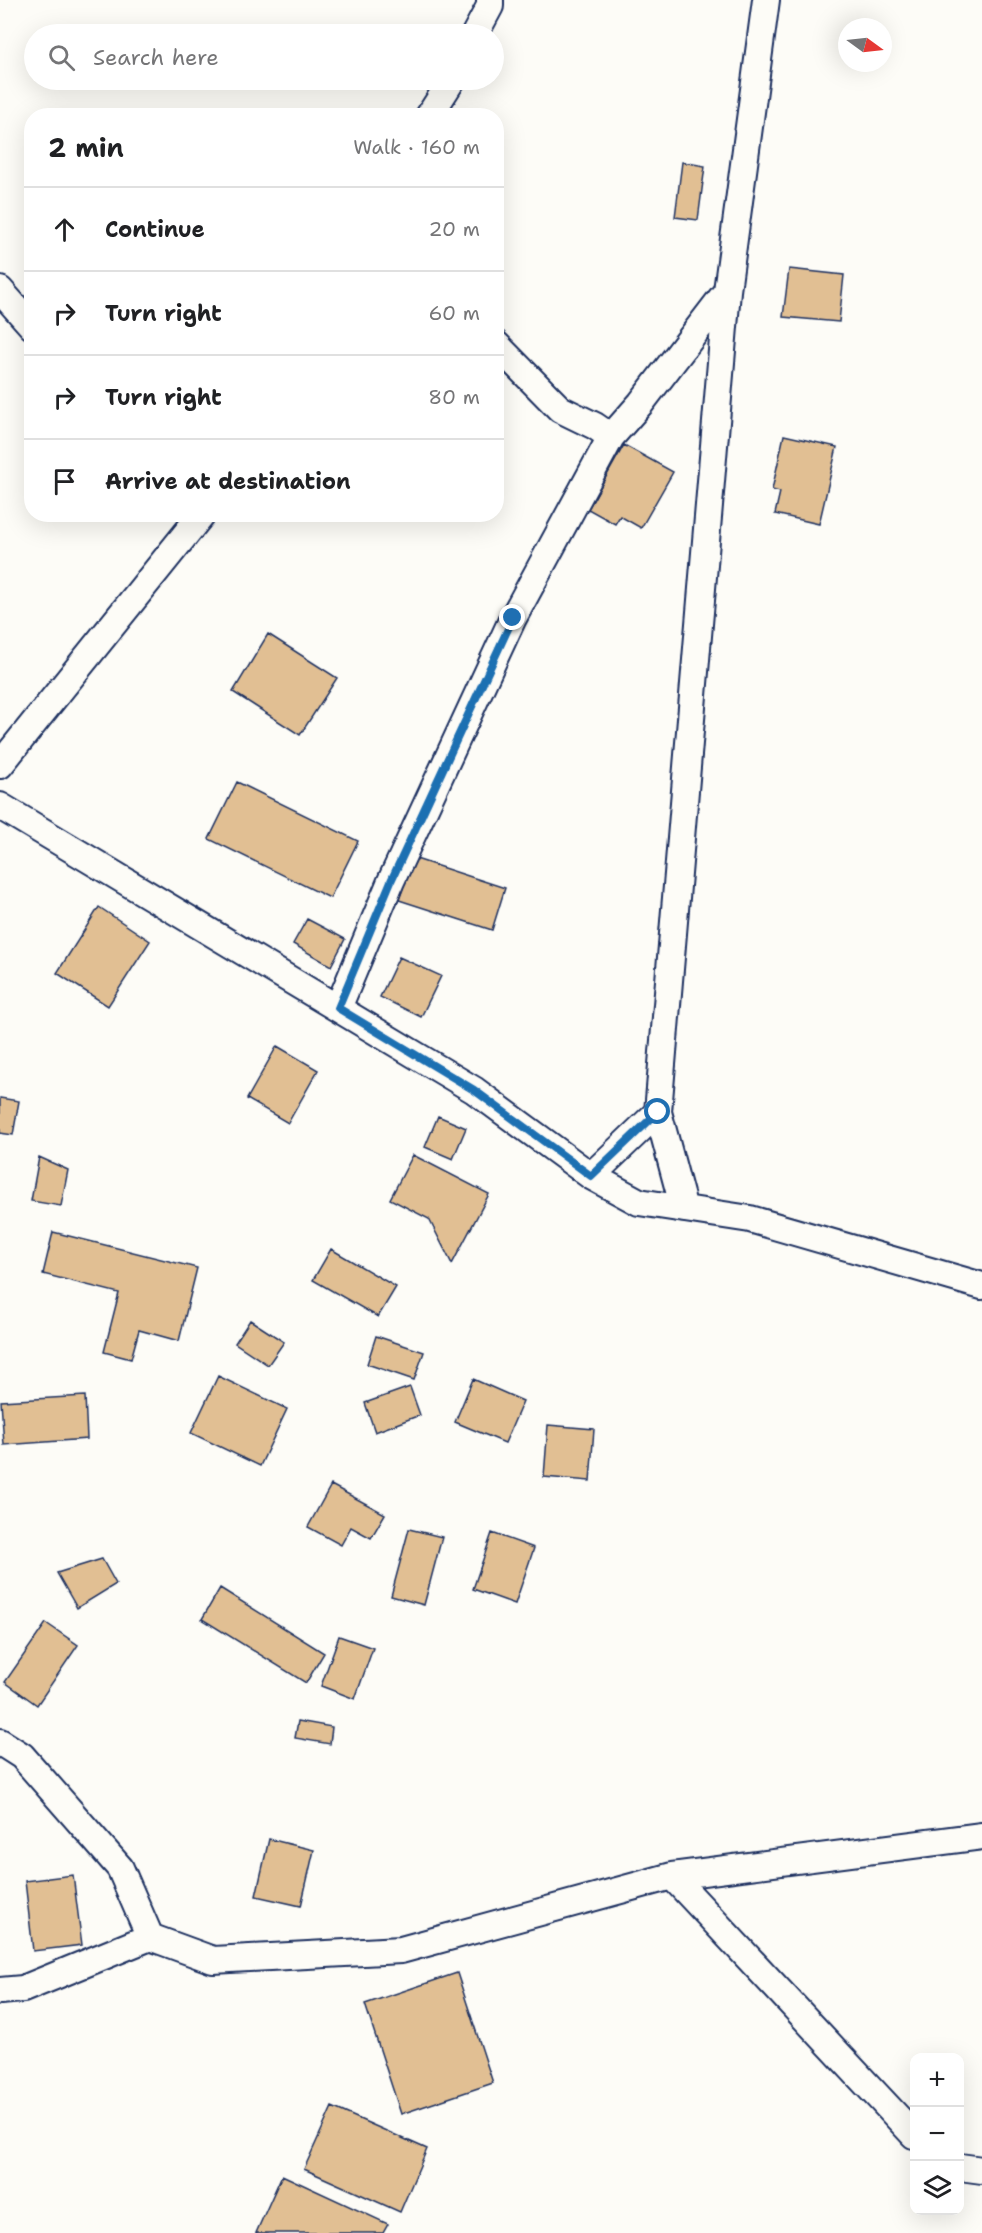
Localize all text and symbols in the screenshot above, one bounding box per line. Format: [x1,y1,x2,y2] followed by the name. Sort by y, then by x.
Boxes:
[838,18,892,72] north arrow
[24,24,504,90] search box
[45,41,78,74] icon: search
[93,43,219,72] text: Search here
[48,130,124,165] text: 2 min
[353,134,480,160] text: Walk · 160 m
[48,213,81,246] icon: ahead
[105,215,205,244] text: Continue
[429,216,480,242] text: 20 m
[48,297,81,330] icon: right
[105,299,222,328] text: Turn right
[428,300,480,326] text: 60 m
[48,381,81,414] icon: right
[105,383,222,412] text: Turn right
[428,384,480,410] text: 80 m
[48,465,81,498] icon: arrive
[105,467,351,496] text: Arrive at destination
[499,604,525,630] route end
[644,1098,670,1124] route start
[910,2053,964,2215] map controls
[910,2053,964,2107] button: +
[910,2107,964,2161] button: −
[910,2161,964,2215] button: layers

